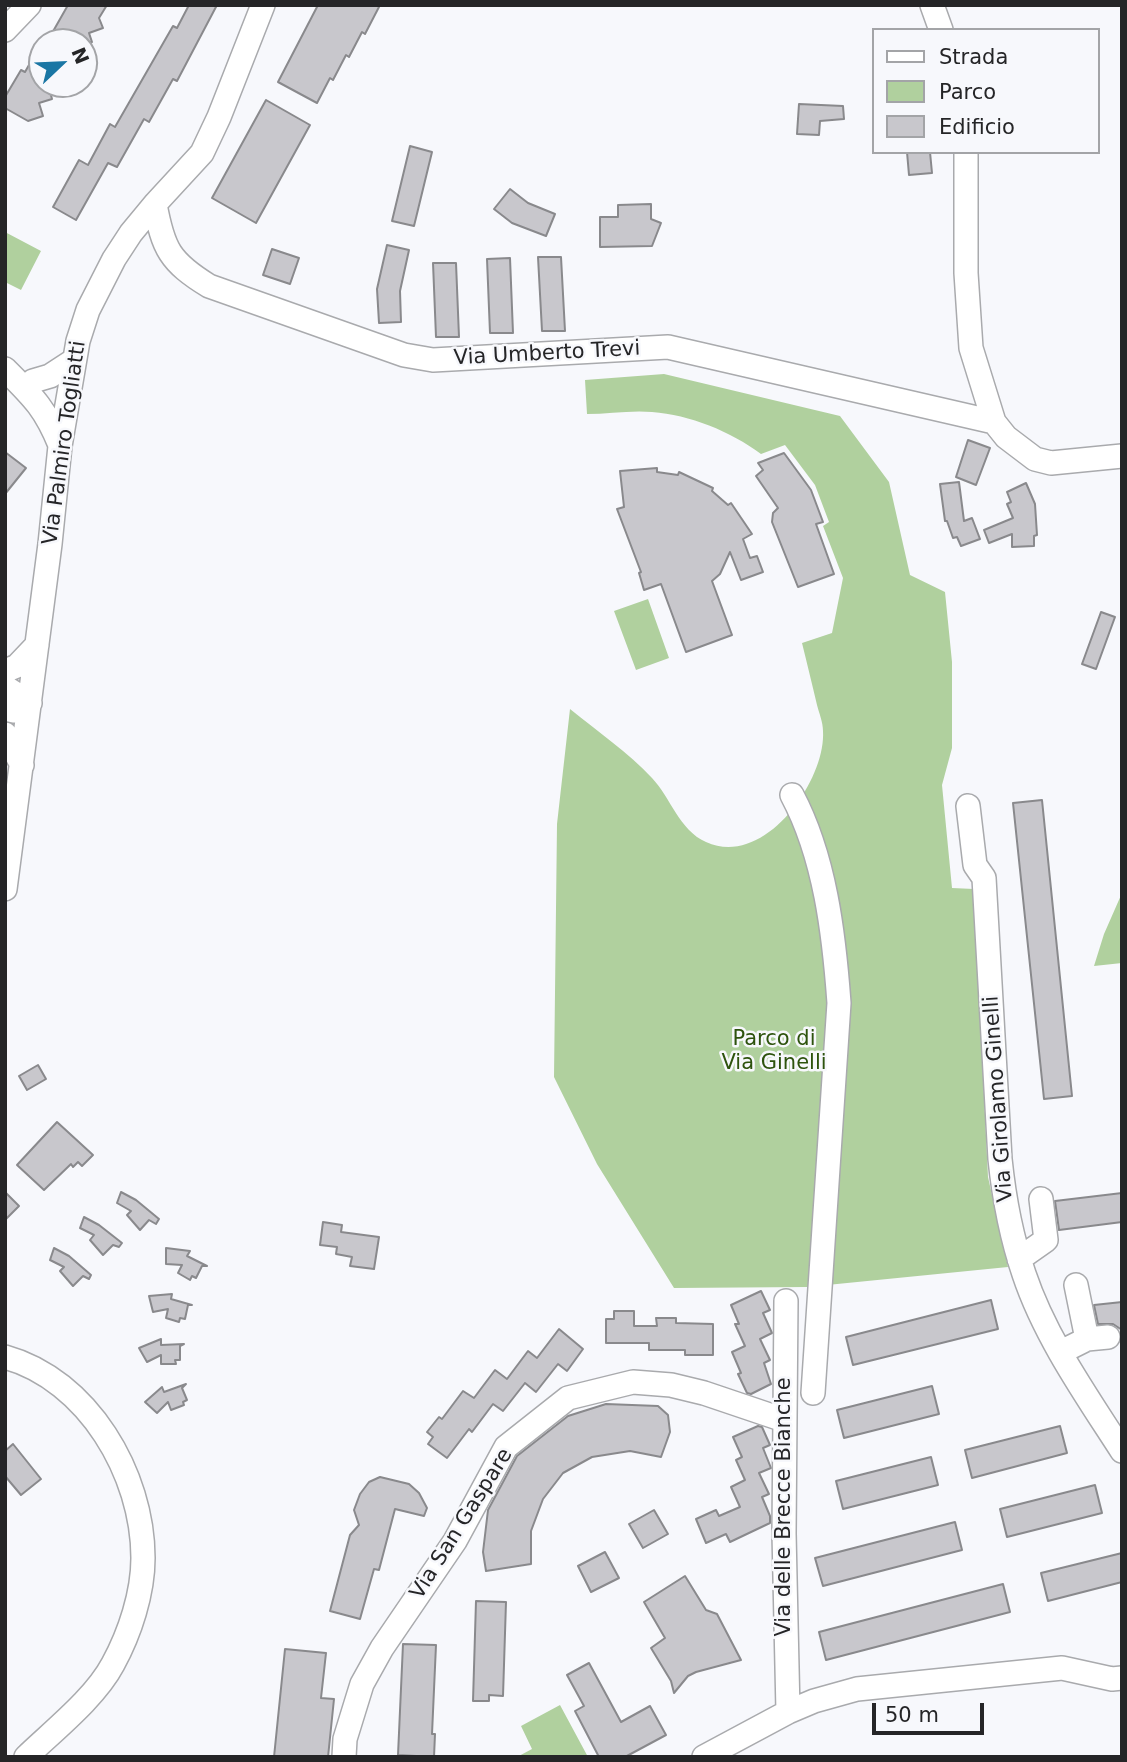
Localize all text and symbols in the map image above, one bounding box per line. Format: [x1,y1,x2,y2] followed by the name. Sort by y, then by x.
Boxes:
[28,28,98,98] north arrow
[872,28,1099,154] legend
[67,44,94,67] text: N
[939,45,1008,69] text: Strada
[939,80,996,104] text: Parco
[939,115,1015,139] text: Edificio
[453,337,641,371] street label: Via Umberto Trevi
[38,339,92,547] street label: Via Palmiro Togliatti
[979,995,1019,1203] street label: Via Girolamo Ginelli
[721,1027,827,1077] park label: Parco di Via Ginelli
[772,1377,798,1637] street label: Via delle Brecce Bianche
[406,1444,518,1604] street label: Via San Gaspare
[875,1688,987,1732] scale bar
[885,1703,939,1727] text: 50 m

